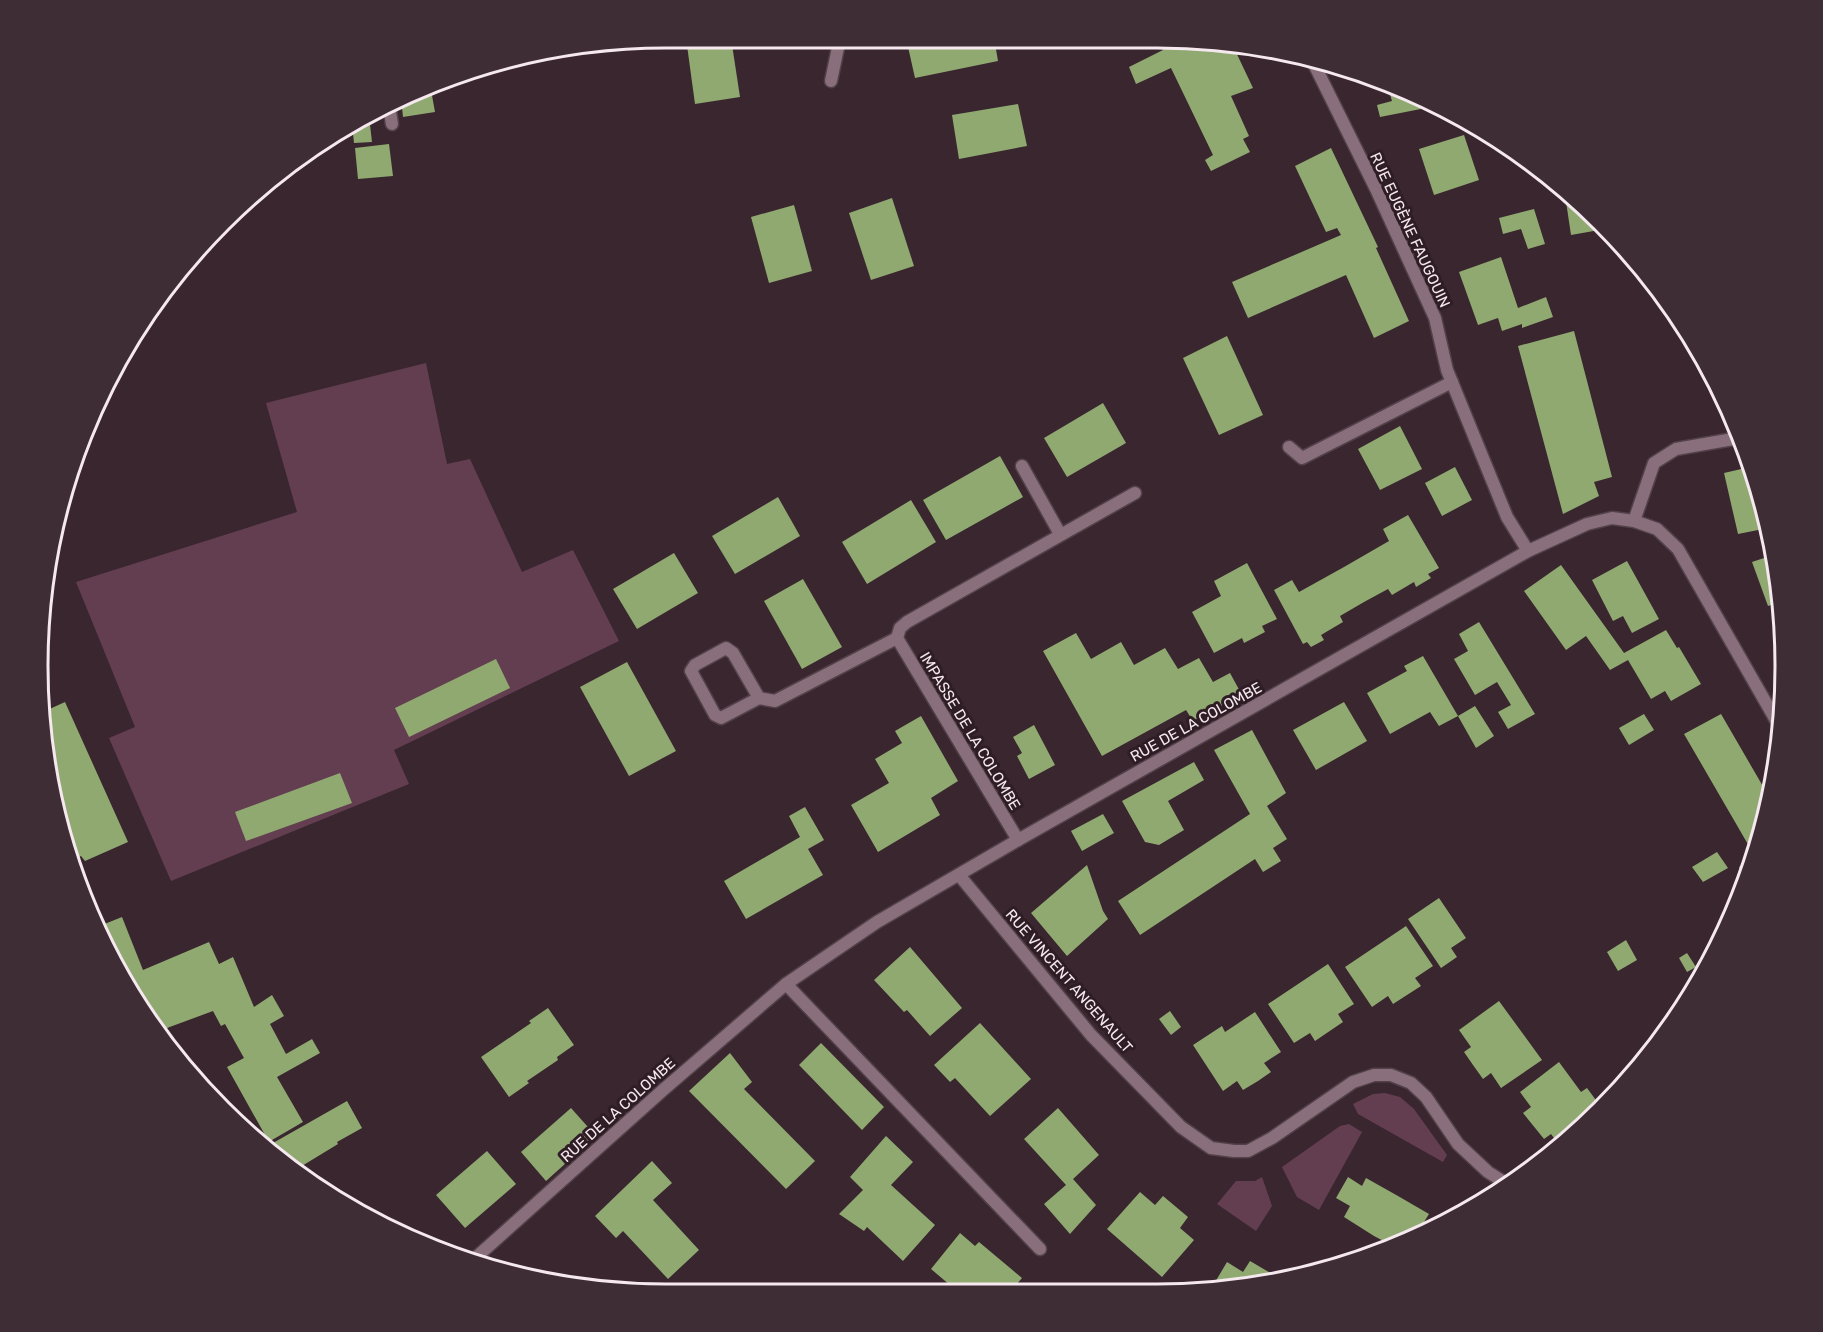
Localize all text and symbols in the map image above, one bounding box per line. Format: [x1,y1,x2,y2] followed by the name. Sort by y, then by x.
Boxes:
[1366,150,1454,310] street label: RUE EUGÈNE FAUGOUIN
[916,649,1024,813] street label: IMPASSE DE LA COLOMBE
[1127,678,1265,766] street label: RUE DE LA COLOMBE
[1002,906,1136,1057] street label: RUE VINCENT ANGENAULT
[557,1054,679,1166] street label: RUE DE LA COLOMBE

